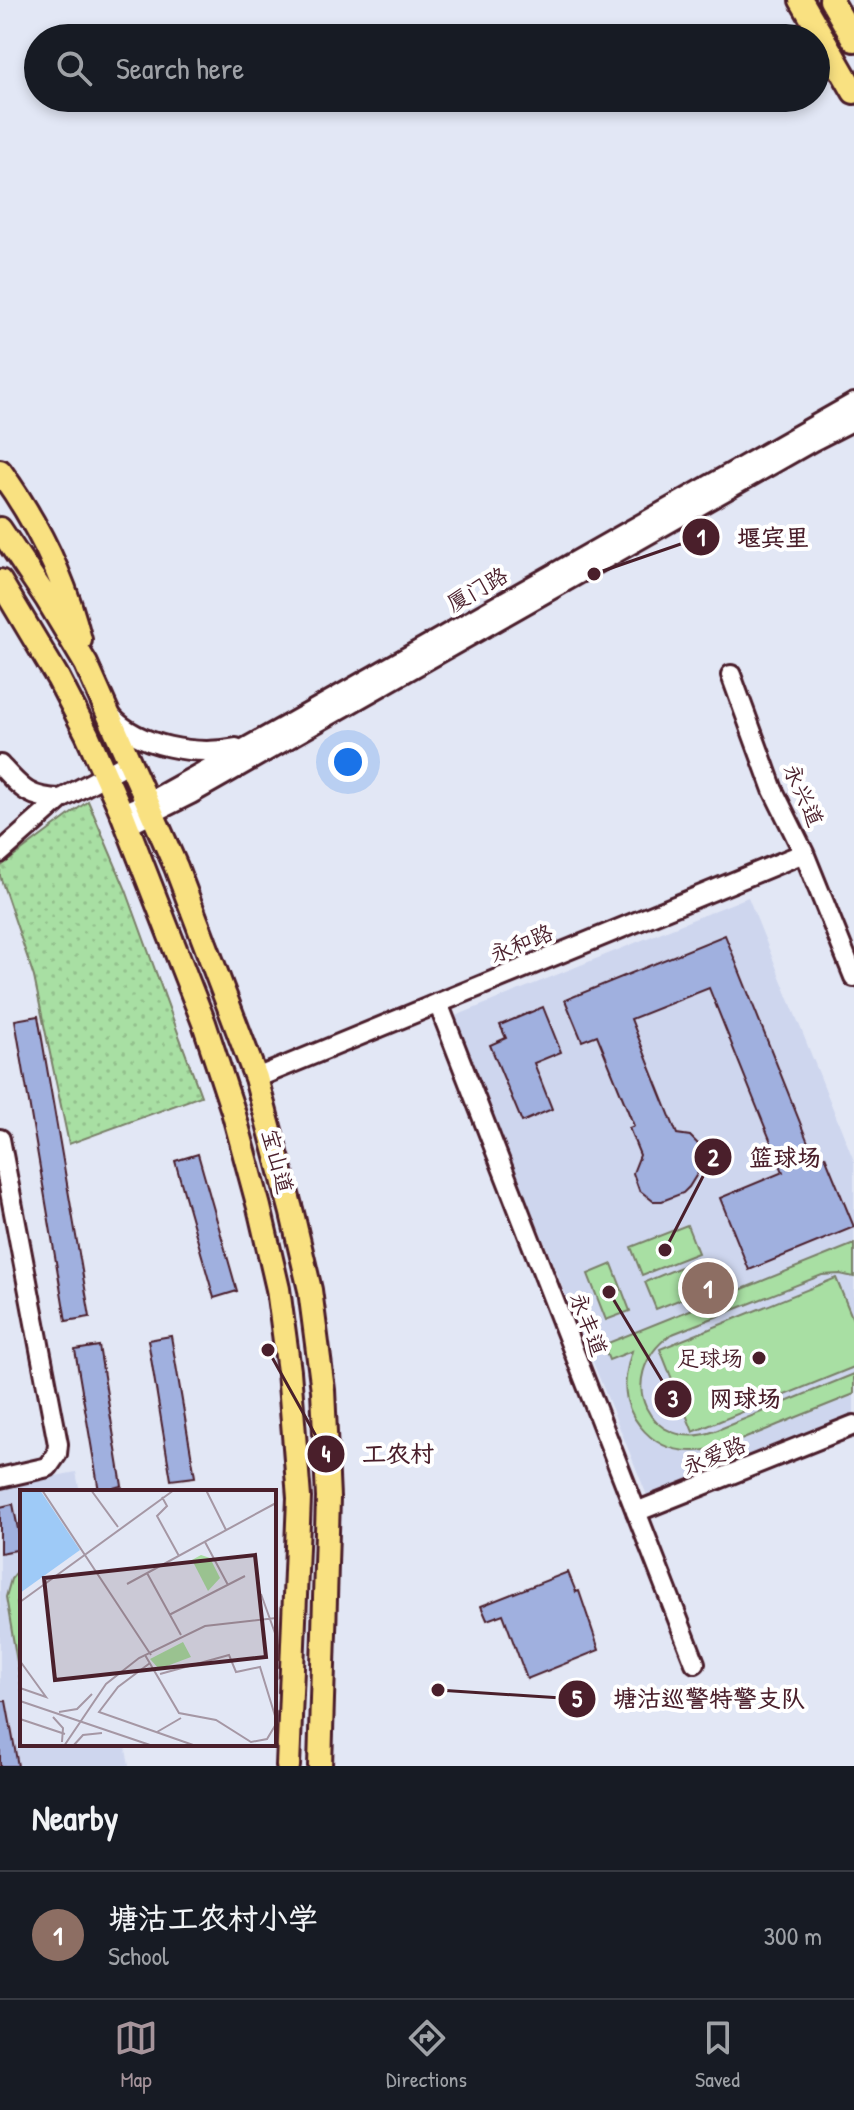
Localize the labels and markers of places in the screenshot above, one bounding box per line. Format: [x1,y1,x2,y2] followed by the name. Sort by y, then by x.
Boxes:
[681,513,825,561] callout: 堰宾里
[693,1133,837,1181] callout: 篮球场
[682,1258,734,1318] pin: 1
[677,1343,743,1373] place label: 足球场
[750,1349,768,1367] marker: 足球场
[653,1375,797,1423] callout: 网球场
[306,1430,450,1478] callout: 工农村
[557,1675,821,1723] callout: 塘沽巡警特警支队

